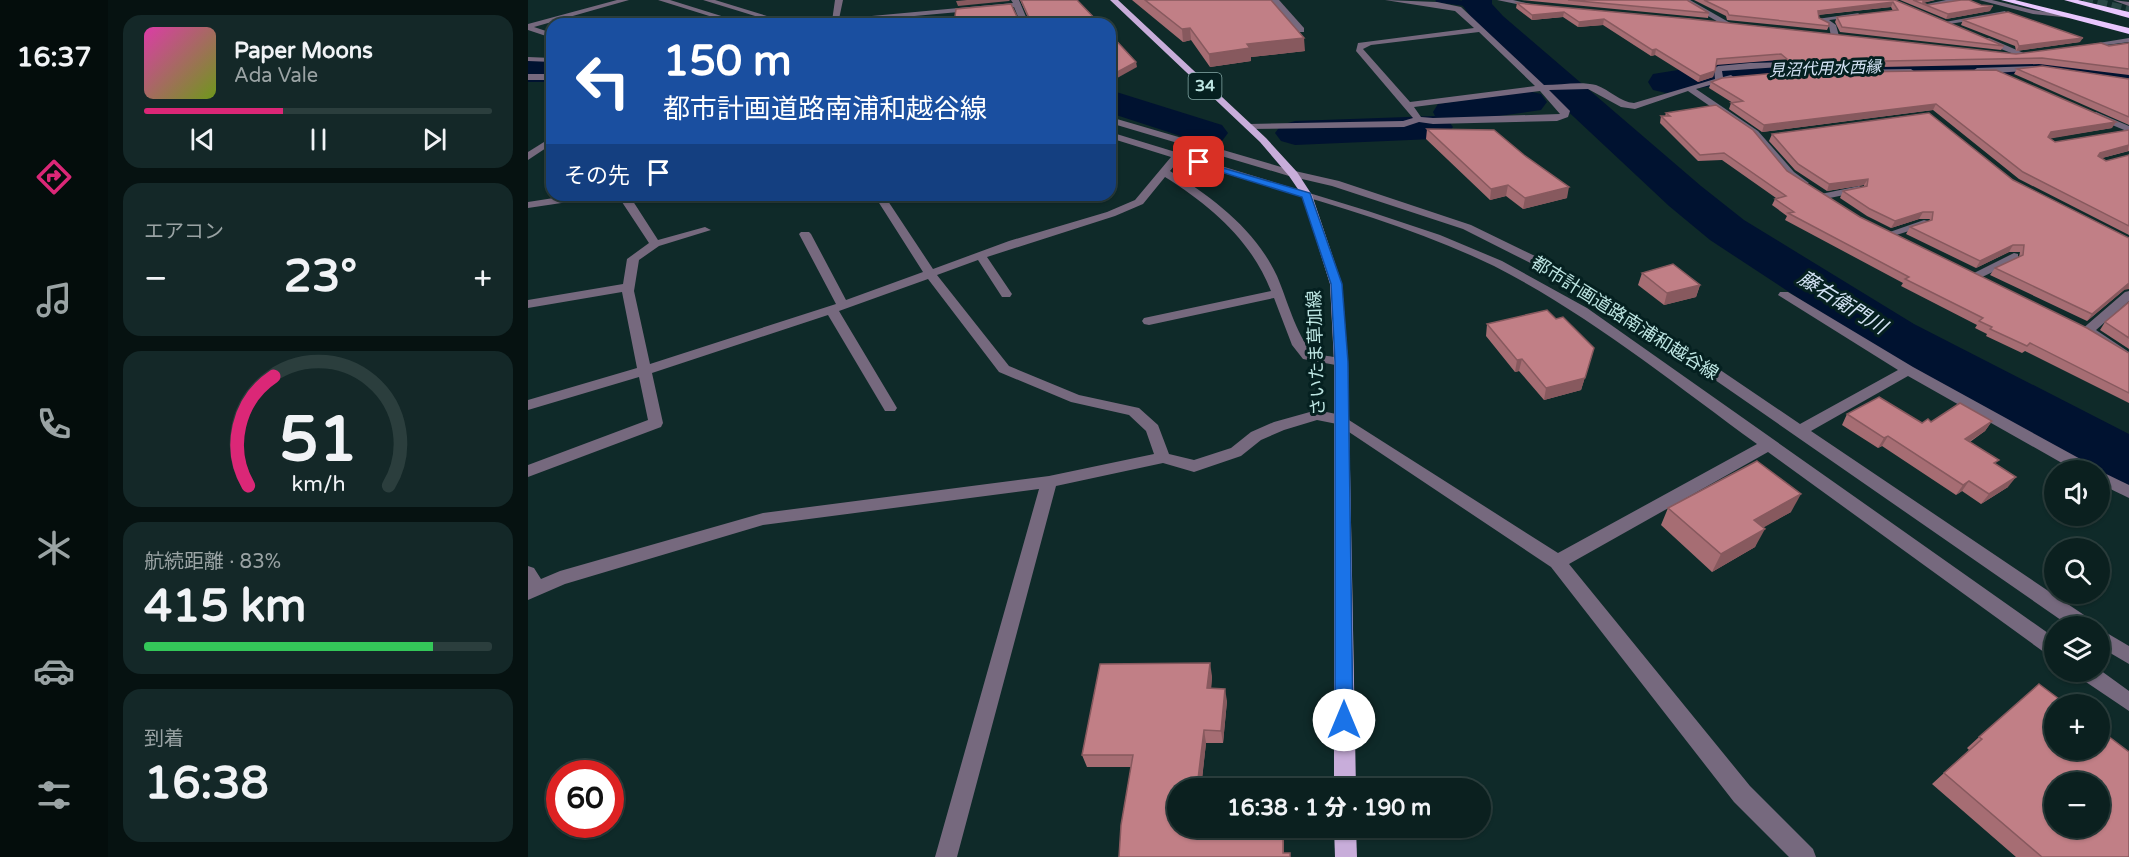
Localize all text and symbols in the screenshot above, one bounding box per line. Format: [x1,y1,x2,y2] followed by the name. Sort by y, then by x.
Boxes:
[663,36,792,87] text: 150 m
[234,38,373,64] text: Paper Moons
[17,41,91,74] text: 16:37
[564,42,642,120] icon: left
[1769,57,1883,81] water label: 見沼代用水西縁
[234,64,318,88] text: Ada Vale
[1188,73,1222,99] road number: 34
[663,93,987,126] text: 都市計画道路南浦和越谷線
[186,123,219,156] icon: previous
[302,123,335,156] icon: pause
[418,123,451,156] icon: next
[1173,136,1224,187] pin
[1182,145,1215,178] icon: arrive
[33,156,75,198] icon: directions
[642,156,675,189] icon: arrive
[564,163,630,189] text: その先
[144,220,224,244] text: エアコン
[284,250,357,304] text: 23°
[1528,251,1722,385] street label: 都市計画道路南浦和越谷線
[144,259,168,298] text: −
[473,259,492,298] text: +
[1793,266,1892,341] water label: 藤右衛門川
[33,279,75,321] icon: music
[1303,290,1329,416] street label: さいたま草加線
[33,403,75,445] icon: phone
[279,403,357,478] text: 51
[2044,460,2110,838] map controls
[2044,460,2110,526] button: sound
[291,471,345,497] text: km/h
[33,527,75,569] icon: climate
[2044,538,2110,604] button: search
[144,550,281,574] text: 航続距離 · 83%
[144,580,306,634] text: 415 km
[2044,616,2110,682] button: layers
[33,650,75,692] icon: car
[1312,688,1376,752] position arrow
[2044,694,2110,760] button: +
[144,727,184,751] text: 到着
[144,757,269,811] text: 16:38
[546,760,624,838] speed limit sign: 60
[2044,772,2110,838] button: −
[33,774,75,816] icon: filters
[1227,795,1431,821] text: 16:38 · 1 分 · 190 m

